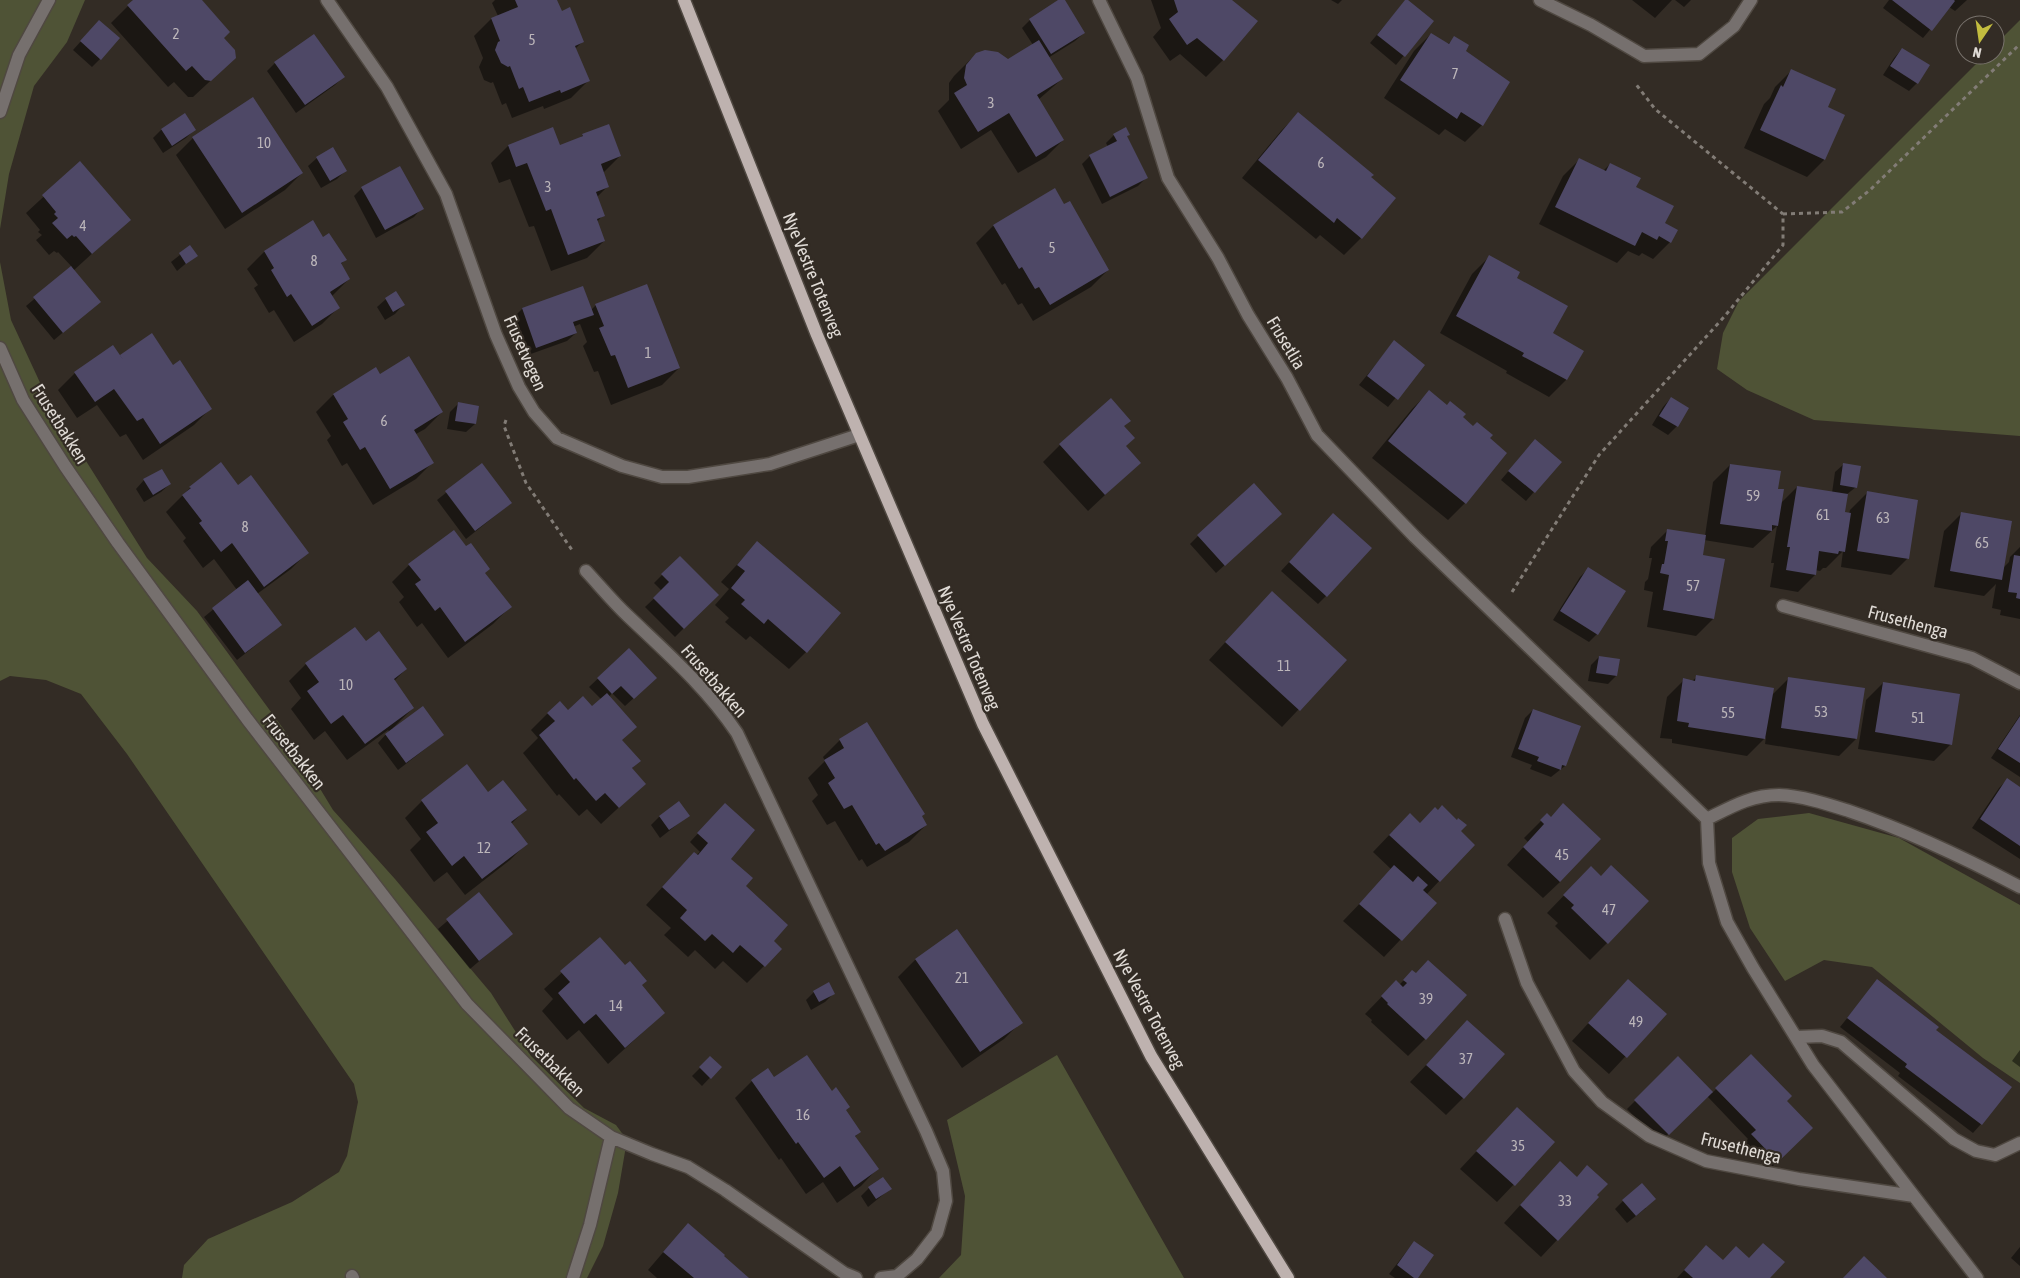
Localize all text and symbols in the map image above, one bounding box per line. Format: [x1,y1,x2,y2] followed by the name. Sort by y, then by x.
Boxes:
[1955,15,2005,65] north arrow
[172,25,180,42] house number: 2
[528,31,536,48] house number: 5
[1971,44,1983,61] text: N
[1451,65,1459,82] house number: 7
[987,94,995,111] house number: 3
[257,134,271,151] house number: 10
[1317,154,1325,171] house number: 6
[544,178,552,195] house number: 3
[779,209,848,341] street label: Nye Vestre Totenveg
[79,217,87,234] house number: 4
[1048,239,1056,256] house number: 5
[310,252,318,269] house number: 8
[500,312,551,394] street label: Frusetvegen
[1263,313,1310,373] street label: Frusetlia
[644,344,652,361] house number: 1
[28,380,93,467] street label: Frusetbakken
[380,412,388,429] house number: 6
[1746,487,1760,504] house number: 59
[1816,506,1830,523] house number: 61
[1876,509,1890,526] house number: 63
[241,518,249,535] house number: 8
[1975,534,1989,551] house number: 65
[1686,577,1700,594] house number: 57
[934,583,1005,713] street label: Nye Vestre Totenveg
[1866,601,1950,642] street label: Frusethenga
[677,640,752,721] street label: Frusetbakken
[1277,657,1291,674] house number: 11
[339,676,353,693] house number: 10
[1814,703,1828,720] house number: 53
[1721,704,1735,721] house number: 55
[1911,709,1925,726] house number: 51
[258,710,330,794] street label: Frusetbakken
[477,839,491,856] house number: 12
[1555,846,1569,863] house number: 45
[1602,901,1616,918] house number: 47
[1109,945,1190,1073] street label: Nye Vestre Totenveg
[955,969,969,986] house number: 21
[1419,990,1433,1007] house number: 39
[609,997,623,1014] house number: 14
[1629,1013,1643,1030] house number: 49
[511,1022,590,1101] street label: Frusetbakken
[1459,1050,1473,1067] house number: 37
[796,1106,810,1123] house number: 16
[1699,1127,1783,1168] street label: Frusethenga
[1511,1137,1525,1154] house number: 35
[1558,1192,1572,1209] house number: 33

